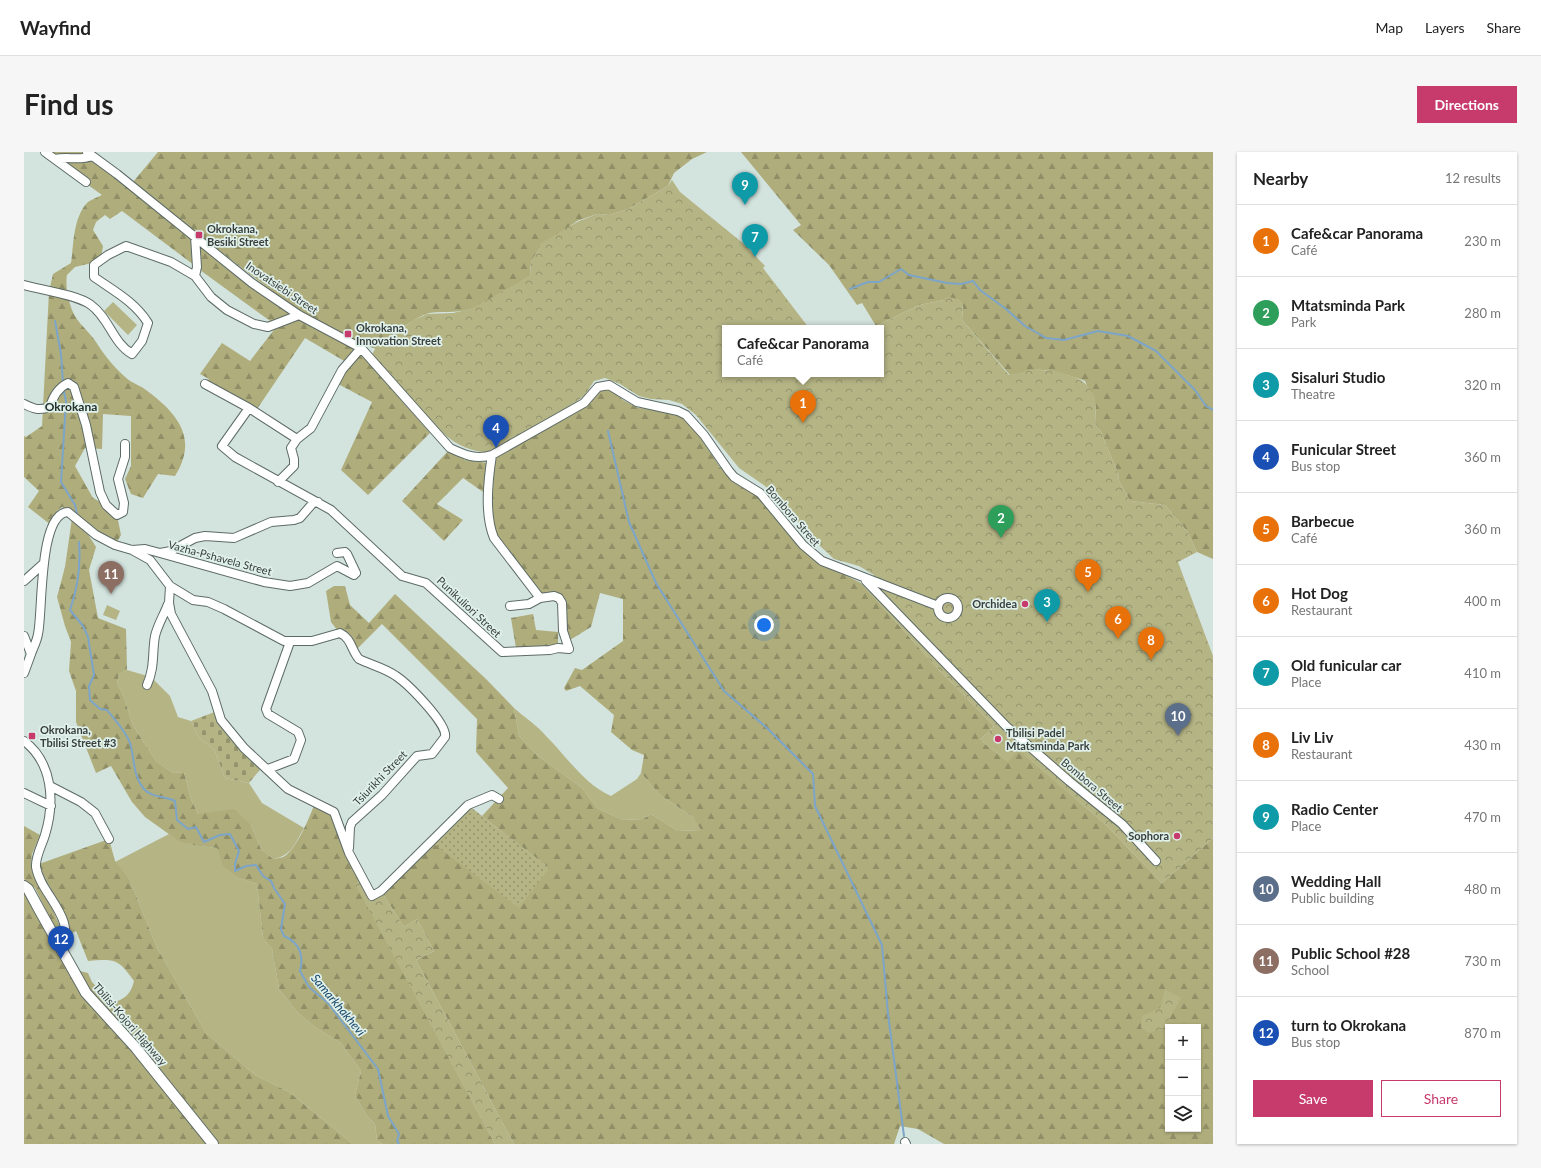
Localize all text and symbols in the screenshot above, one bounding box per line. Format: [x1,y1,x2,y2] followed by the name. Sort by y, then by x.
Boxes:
[20,16,91,39] text: Wayfind
[1375,19,1403,36] text: Map
[1425,19,1465,36] text: Layers
[1487,19,1521,36] text: Share
[1417,86,1517,123] button: Directions
[24,87,114,121] text: Find us
[1253,168,1308,189] text: Nearby
[1445,170,1501,186] text: 12 results
[732,172,758,205] pin: 9
[207,222,270,248] place label: Okrokana, Besiki Street
[742,224,768,257] pin: 7
[1291,224,1423,242] text: Cafe&car Panorama
[194,230,204,240] marker: Okrokana, Besiki Street
[1262,233,1270,249] text: 1
[1464,233,1501,249] text: 230 m
[1291,242,1317,258] text: Café
[244,259,321,316] street label: Inovatsiebi Street
[1291,296,1405,314] text: Mtatsminda Park
[1262,305,1270,321] text: 2
[1464,305,1501,321] text: 280 m
[1291,314,1316,330] text: Park
[356,321,442,347] place label: Okrokana, Innovation Street
[722,325,884,377] popup
[343,329,353,339] marker: Okrokana, Innovation Street
[737,334,869,352] text: Cafe&car Panorama
[737,352,763,368] text: Café
[1291,368,1385,386] text: Sisaluri Studio
[1262,377,1270,393] text: 3
[1464,377,1501,393] text: 320 m
[1291,386,1335,402] text: Theatre
[790,390,816,423] pin: 1
[45,399,97,414] district label: Okrokana
[483,415,509,448] pin: 4
[1291,440,1396,458] text: Funicular Street
[1262,449,1270,465] text: 4
[1464,449,1501,465] text: 360 m
[1291,458,1340,474] text: Bus stop
[764,483,823,549] street label: Bombora Street
[988,505,1014,538] pin: 2
[1291,512,1354,530] text: Barbecue
[1262,521,1270,537] text: 5
[1464,521,1501,537] text: 360 m
[1291,530,1317,546] text: Café
[167,537,273,578] street label: Vazha-Pshavela Street
[1075,559,1101,592] pin: 5
[98,561,124,594] pin: 11
[435,574,504,640] street label: Punikuliori Street
[1291,584,1348,602] text: Hot Dog
[1034,589,1060,622] pin: 3
[1262,593,1270,609] text: 6
[1464,593,1501,609] text: 400 m
[972,597,1017,610] place label: Orchidea
[1020,599,1030,609] marker: Orchidea
[1291,602,1353,618] text: Restaurant
[1105,606,1131,639] pin: 6
[754,615,774,635] your location
[1138,627,1164,660] pin: 8
[1291,656,1401,674] text: Old funicular car
[1262,665,1270,681] text: 7
[1464,665,1501,681] text: 410 m
[1291,674,1321,690] text: Place
[1165,703,1191,736] pin: 10
[40,723,116,749] place label: Okrokana, Tbilisi Street #3
[1006,726,1090,752] place label: Tbilisi Padel Mtatsminda Park
[1291,728,1333,746] text: Liv Liv
[27,731,37,741] marker: Okrokana, Tbilisi Street #3
[993,734,1003,744] marker: Tbilisi Padel Mtatsminda Park
[1262,737,1270,753] text: 8
[1464,737,1501,753] text: 430 m
[1291,746,1353,762] text: Restaurant
[350,747,409,808] street label: Tsiurikhi Street
[1059,755,1126,814] street label: Bombora Street
[1291,800,1378,818] text: Radio Center
[1262,809,1270,825] text: 9
[1464,809,1501,825] text: 470 m
[1291,818,1321,834] text: Place
[1128,829,1169,842] place label: Sophora
[1172,831,1182,841] marker: Sophora
[1291,872,1381,890] text: Wedding Hall
[1258,881,1274,897] text: 10
[1464,881,1501,897] text: 480 m
[1291,890,1374,906] text: Public building
[48,926,74,959] pin: 12
[1291,944,1410,962] text: Public School #28
[1258,953,1274,969] text: 11
[1464,953,1501,969] text: 730 m
[1291,962,1329,978] text: School
[308,971,369,1039] water label: Samarkhakhevi
[91,980,170,1068] street label: Tbilisi-Kojori Highway
[1291,1016,1406,1034] text: turn to Okrokana
[1165,1024,1201,1132] map controls
[1165,1024,1201,1060] button: +
[1258,1025,1274,1041] text: 12
[1464,1025,1501,1041] text: 870 m
[1291,1034,1340,1050] text: Bus stop
[1165,1060,1201,1096] button: −
[1253,1080,1373,1117] button: Save
[1381,1080,1501,1117] button: Share
[1165,1096,1201,1132] button: layers

